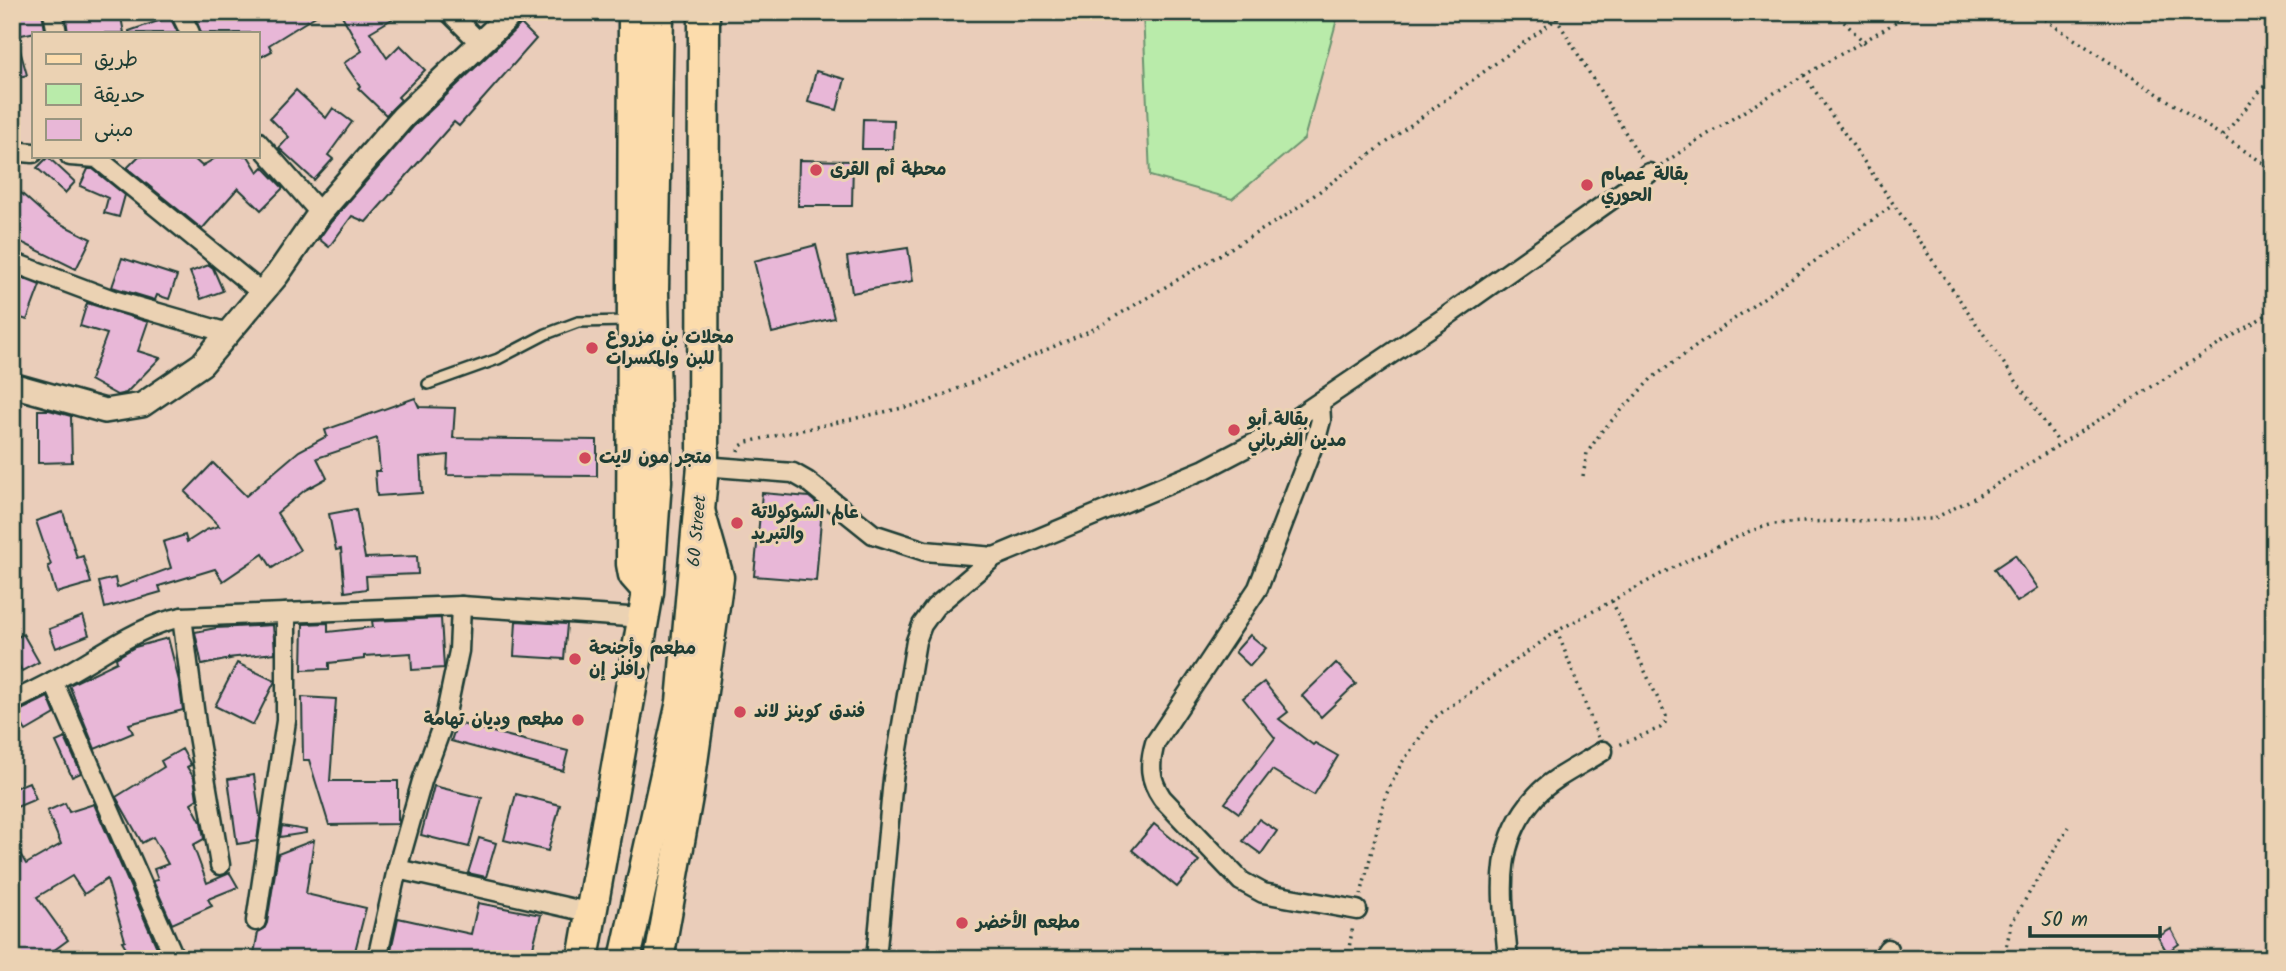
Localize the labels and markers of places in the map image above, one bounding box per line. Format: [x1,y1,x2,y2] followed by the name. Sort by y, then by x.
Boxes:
[830,156,947,185] place label: محطة أم القرى
[1601,161,1689,211] place label: بقالة عصام الحوري
[808,162,824,178] marker: محطة أم القرى
[1579,177,1595,193] marker: بقالة عصام الحوري
[606,324,734,374] place label: محلات بن مزروع للبن والمكسرات
[584,340,600,356] marker: محلات بن مزروع للبن والمكسرات
[1246,406,1346,456] place label: بقالة أبو مدين الغرباني
[1226,422,1242,438] marker: بقالة أبو مدين الغرباني
[599,444,712,473] place label: متجر مون لايت
[577,450,593,466] marker: متجر مون لايت
[751,499,859,549] place label: عالم الشوكولاتة والتبريد
[729,515,745,531] marker: عالم الشوكولاتة والتبريد
[589,635,696,685] place label: مطعم وأجنحة رافلز إن
[567,651,583,667] marker: مطعم وأجنحة رافلز إن
[754,698,865,727] place label: فندق كوينز لاند
[732,704,748,720] marker: فندق كوينز لاند
[423,706,564,735] place label: مطعم وديان تهامة
[570,712,586,728] marker: مطعم وديان تهامة
[974,909,1080,938] place label: مطعم الأخضر
[954,915,970,931] marker: مطعم الأخضر

